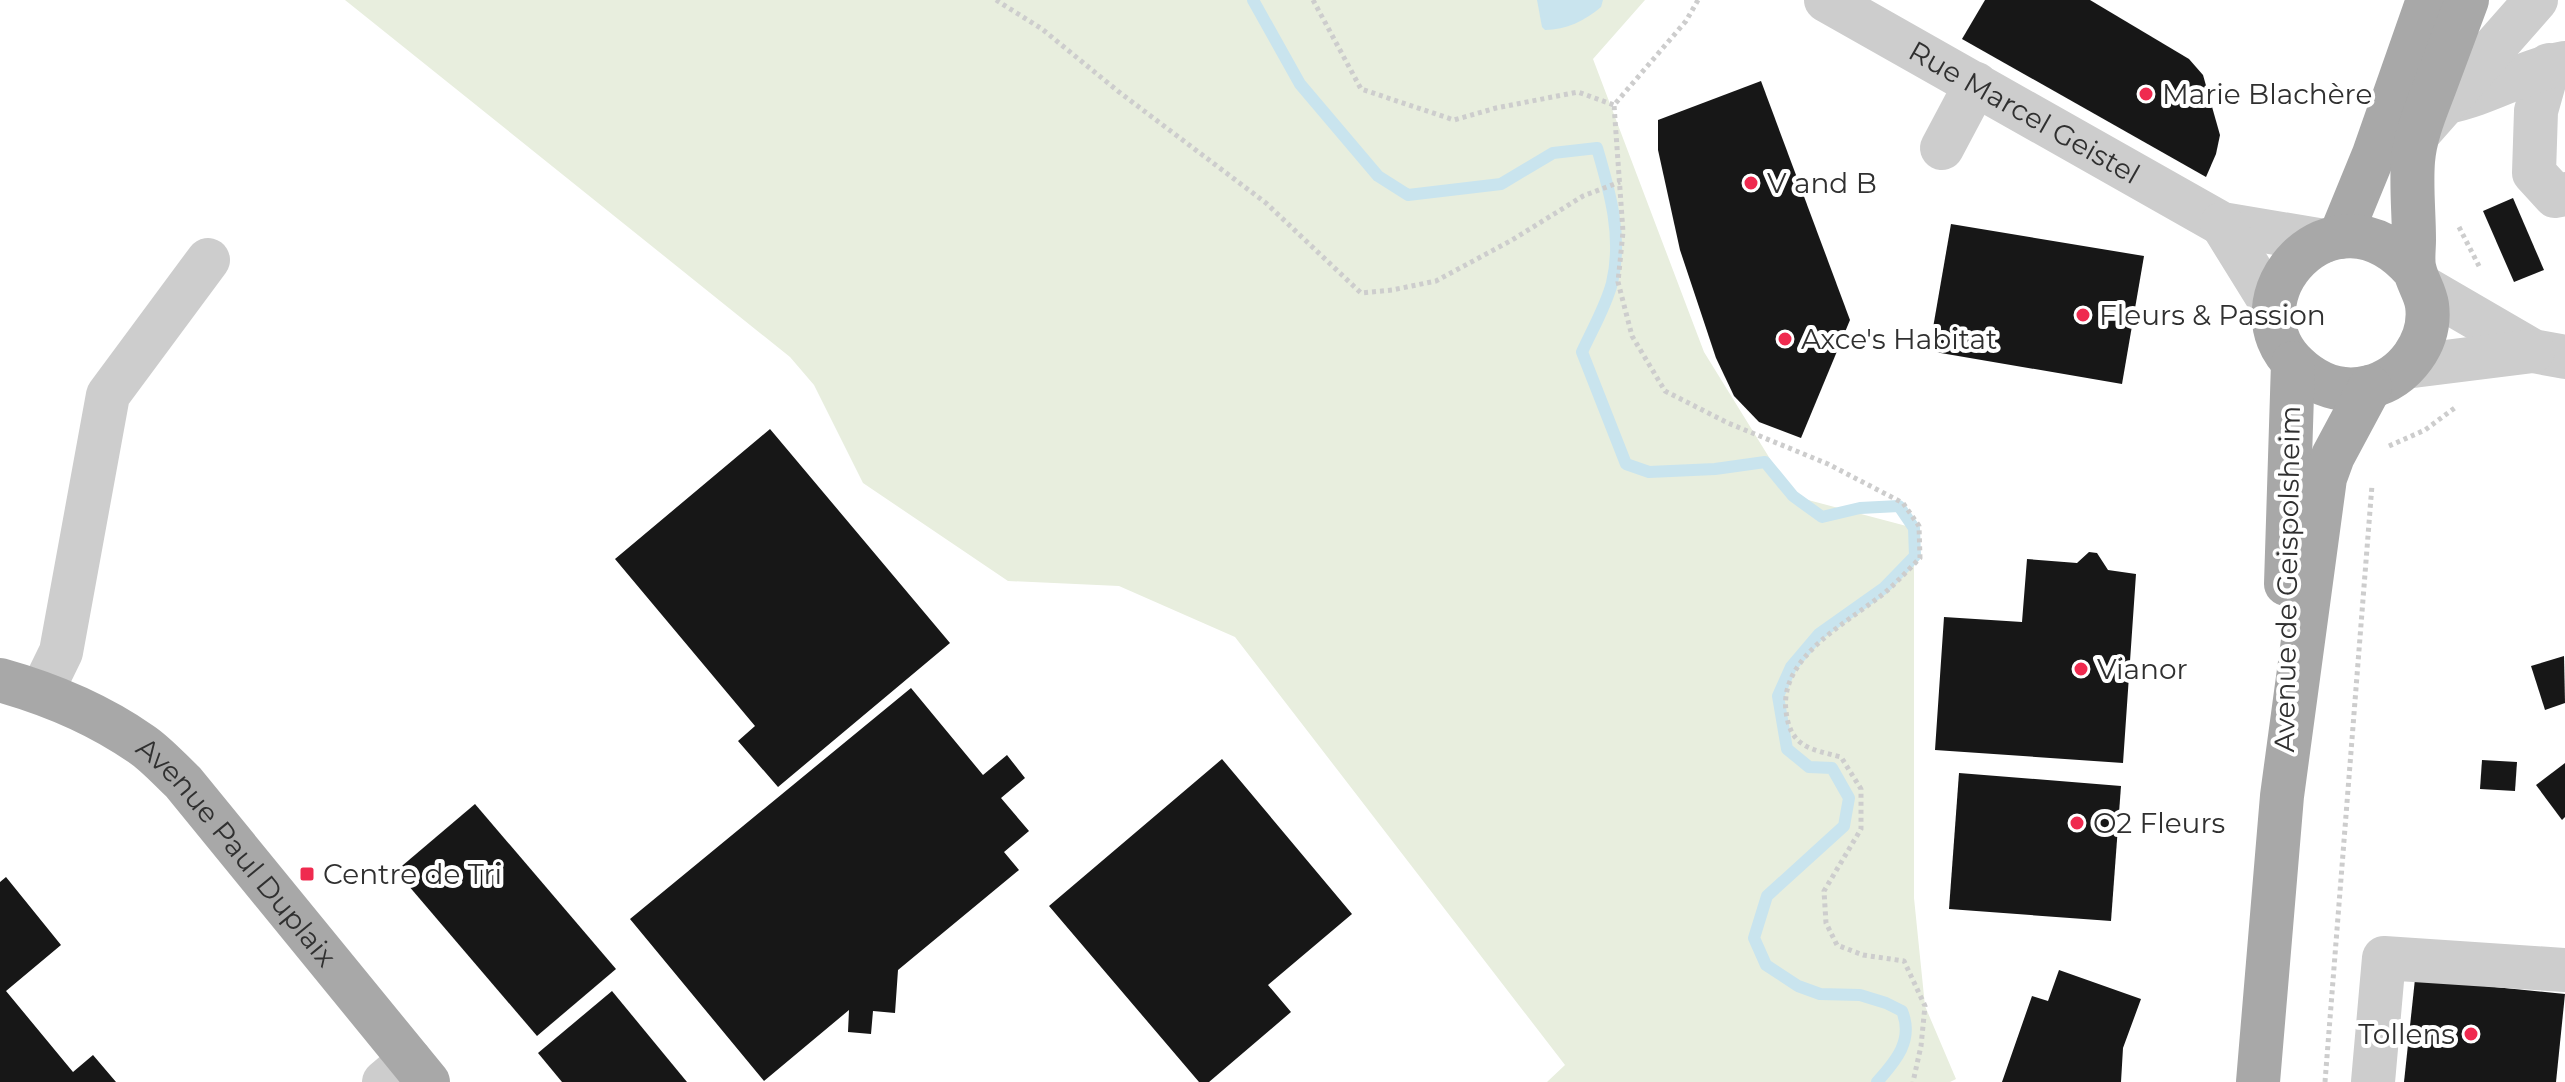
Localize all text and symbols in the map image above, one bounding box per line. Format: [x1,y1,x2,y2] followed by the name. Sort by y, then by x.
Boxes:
[1903,33,2146,191] street label: Rue Marcel Geistel
[2162,77,2372,111] place label: Marie Blachère
[2137,85,2155,103] marker: Marie Blachère
[1767,166,1877,200] place label: V and B
[1742,174,1760,192] marker: V and B
[2099,298,2326,332] place label: Fleurs & Passion
[2074,306,2092,324] marker: Fleurs & Passion
[1801,322,1997,356] place label: Axce's Habitat
[1776,330,1794,348] marker: Axce's Habitat
[2267,405,2307,753] street label: Avenue de Geispolsheim
[2097,652,2188,686] place label: Vianor
[2072,660,2090,678] marker: Vianor
[130,730,344,973] street label: Avenue Paul Duplaix
[2093,806,2225,840] place label: O2 Fleurs
[2068,814,2086,832] marker: O2 Fleurs
[323,857,502,891] place label: Centre de Tri
[298,865,316,883] marker: Centre de Tri
[2358,1017,2455,1051] place label: Tollens
[2462,1025,2480,1043] marker: Tollens

